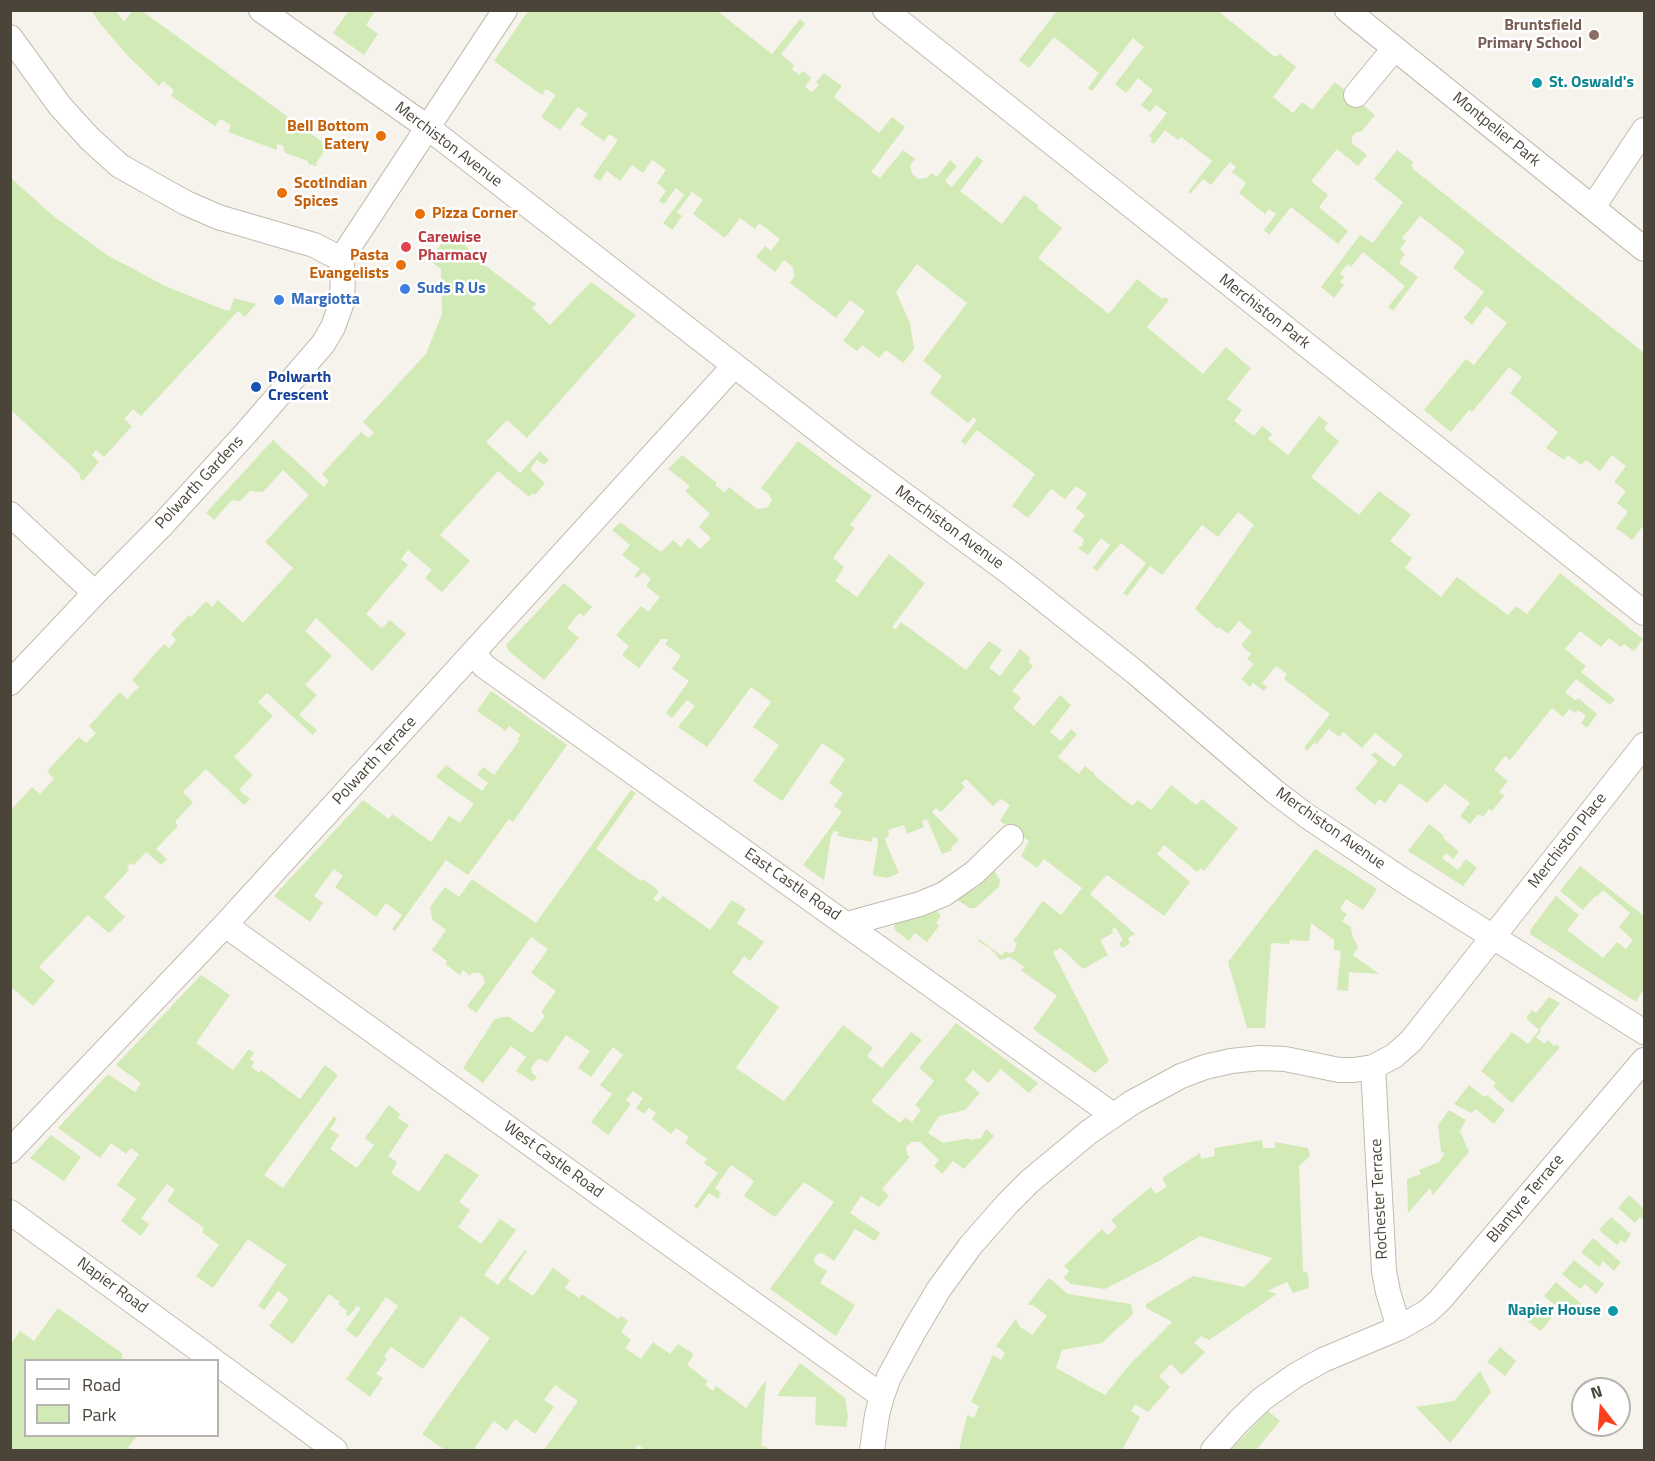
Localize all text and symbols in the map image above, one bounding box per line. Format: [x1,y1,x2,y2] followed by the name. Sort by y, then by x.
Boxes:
[1477,16,1582,54] place label: Bruntsfield Primary School
[1587,28,1601,42] marker: Bruntsfield Primary School
[1549,73,1634,93] place label: St. Oswald's
[1530,76,1544,90] marker: St. Oswald's
[1448,89,1544,171] street label: Montpelier Park
[390,98,506,192] street label: Merchiston Avenue
[287,117,369,155] place label: Bell Bottom Eatery
[374,129,388,143] marker: Bell Bottom Eatery
[294,174,367,212] place label: ScotIndian Spices
[275,186,289,200] marker: ScotIndian Spices
[432,204,518,224] place label: Pizza Corner
[413,207,427,221] marker: Pizza Corner
[418,228,487,266] place label: Carewise Pharmacy
[399,240,413,254] marker: Carewise Pharmacy
[309,246,389,284] place label: Pasta Evangelists
[394,258,408,272] marker: Pasta Evangelists
[1215,271,1313,353] street label: Merchiston Park
[417,279,486,299] place label: Suds R Us
[398,282,412,296] marker: Suds R Us
[291,290,360,310] place label: Margiotta
[272,293,286,307] marker: Margiotta
[268,368,331,406] place label: Polwarth Crescent
[249,380,263,394] marker: Polwarth Crescent
[152,432,248,534] street label: Polwarth Gardens
[891,482,1007,574] street label: Merchiston Avenue
[329,713,421,809] street label: Polwarth Terrace
[1271,784,1389,874] street label: Merchiston Avenue
[1525,790,1611,892] street label: Merchiston Place
[740,845,844,925] street label: East Castle Road
[500,1117,606,1203] street label: West Castle Road
[1367,1138,1393,1260] street label: Rochester Terrace
[1483,1151,1569,1247] street label: Blantyre Terrace
[73,1254,151,1318] street label: Napier Road
[1507,1301,1601,1321] place label: Napier House
[1606,1304,1620,1318] marker: Napier House
[24,1359,219,1437] legend
[82,1371,121,1398] text: Road
[1571,1377,1631,1437] north arrow
[1588,1379,1605,1405] text: N
[82,1401,116,1428] text: Park

